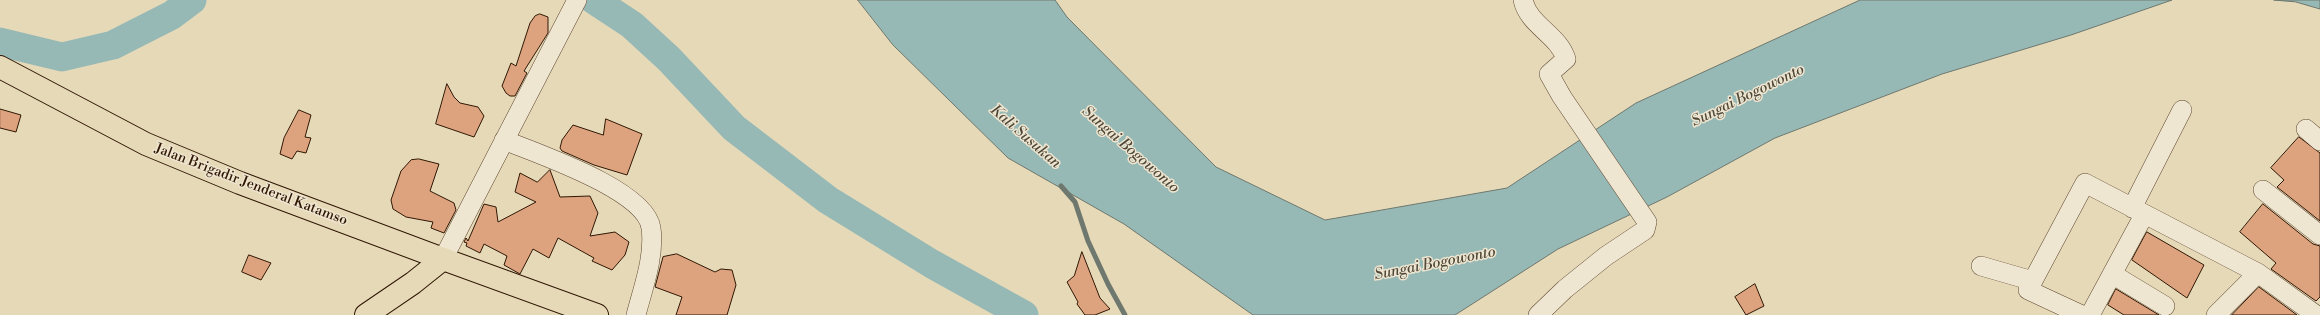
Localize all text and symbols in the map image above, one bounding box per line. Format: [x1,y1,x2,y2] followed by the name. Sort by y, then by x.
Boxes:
[1689,61,1807,131] water label: Sungai Bogowonto
[986,101,1064,173] water label: Kali Susukan
[1078,103,1182,197] water label: Sungai Bogowonto
[152,140,350,230] street label: Jalan Brigadir Jenderal Katamso
[1373,243,1497,285] water label: Sungai Bogowonto

